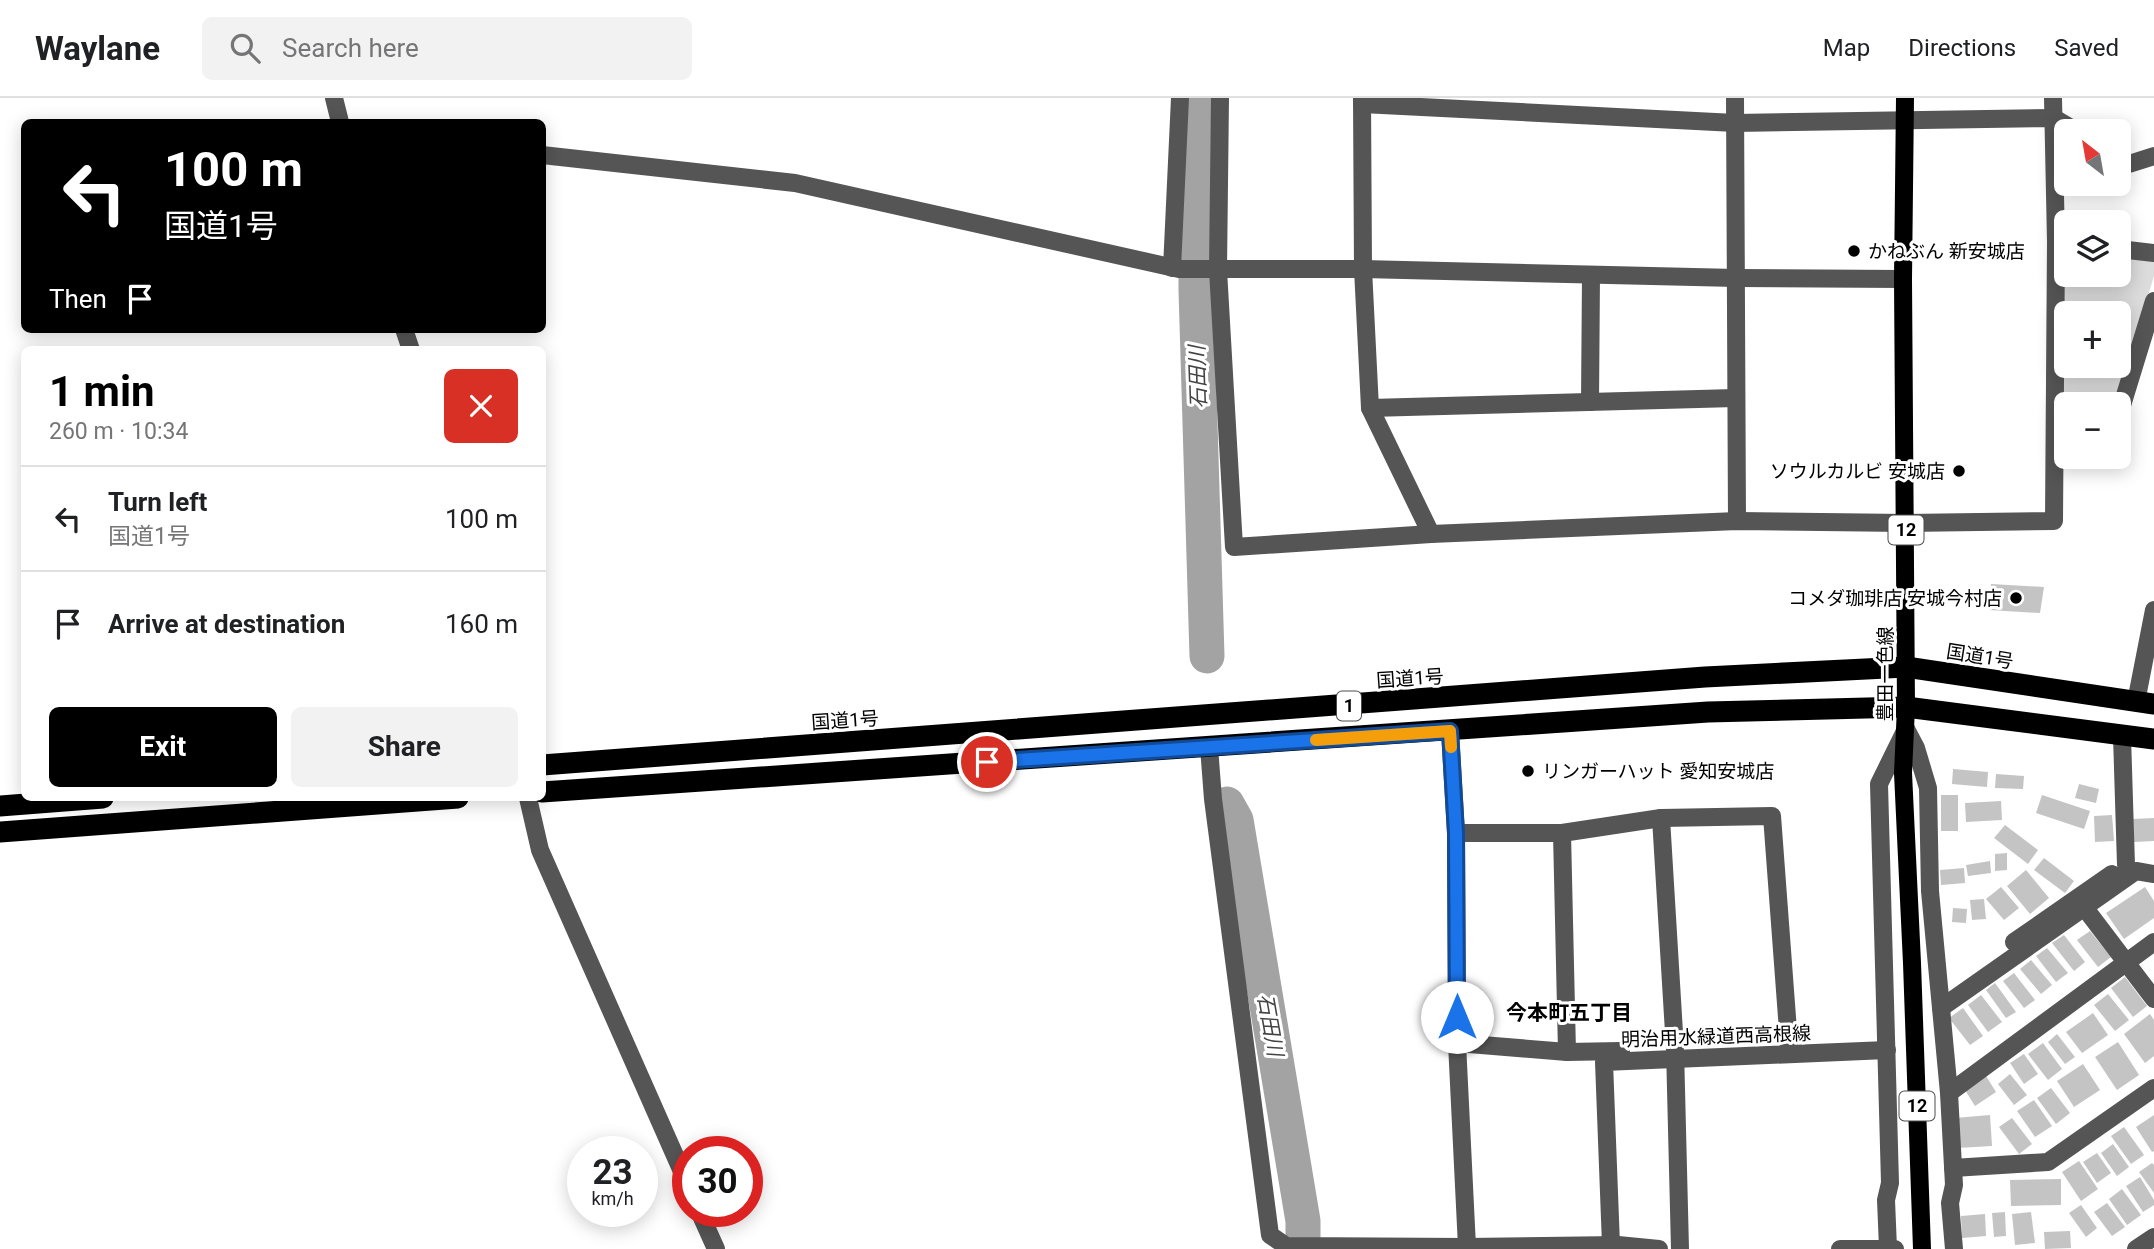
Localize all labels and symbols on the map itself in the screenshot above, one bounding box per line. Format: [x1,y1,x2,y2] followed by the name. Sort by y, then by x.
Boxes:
[2054,119,2132,196] north arrow
[1868,240,2025,263] place label: かねぶん 新安城店
[1846,243,1862,259] marker: かねぶん 新安城店
[1185,343,1211,409] water label: 石田川
[1770,460,1945,483] place label: ソウルカルビ 安城店
[1951,463,1967,479] marker: ソウルカルビ 安城店
[1888,516,1924,544] road number: 12
[1788,587,2002,610] place label: コメダ珈琲店 安城今村店
[2008,590,2024,606] marker: コメダ珈琲店 安城今村店
[1874,626,1897,722] street label: 豊田一色線
[1945,640,2015,673] street label: 国道1号
[1375,665,1445,692] street label: 国道1号
[1337,692,1361,720] road number: 1
[810,707,880,734] street label: 国道1号
[957,732,1017,792] pin
[1542,760,1774,783] place label: リンガーハット 愛知安城店
[1520,763,1536,779] marker: リンガーハット 愛知安城店
[1420,980,1494,1054] position arrow
[1253,992,1288,1060] water label: 石田川
[1506,1001,1632,1025] district label: 今本町五丁目
[1621,1022,1811,1051] street label: 明治用水緑道西高根線
[1899,1091,1934,1121] road number: 12
[672,1136,763,1227] speed limit sign: 30

